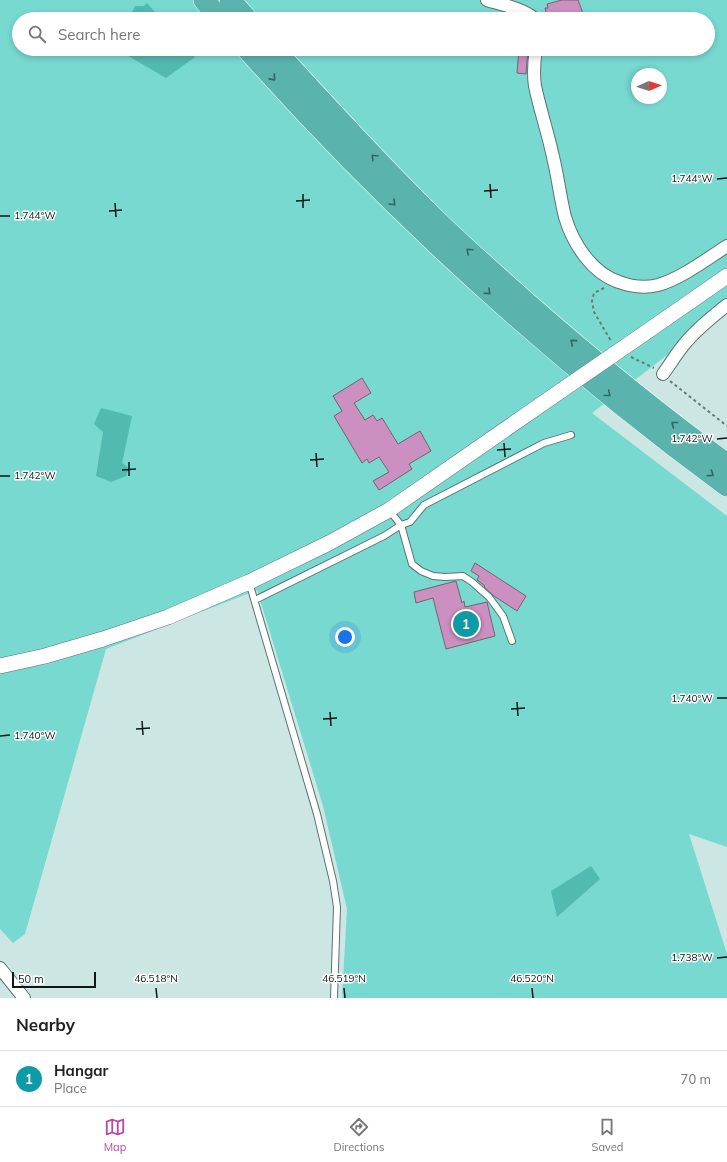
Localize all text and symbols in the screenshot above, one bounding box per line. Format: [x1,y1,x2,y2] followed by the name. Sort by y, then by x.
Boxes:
[12,12,715,56] search box
[26,23,48,45] icon: search
[58,25,140,44] text: Search here
[631,68,667,104] north arrow
[268,73,275,81] one-way arrow
[371,154,379,162] one-way arrow
[671,172,713,185] text: 1.744°W
[388,198,396,206] one-way arrow
[14,209,56,222] text: 1.744°W
[466,248,474,256] one-way arrow
[483,287,491,294] one-way arrow
[570,340,577,347] one-way arrow
[603,390,610,397] one-way arrow
[671,422,678,429] one-way arrow
[671,432,713,445] text: 1.742°W
[14,469,56,482] text: 1.742°W
[706,469,713,476] one-way arrow
[453,609,479,639] pin: 1
[335,627,355,647] your location
[671,692,713,705] text: 1.740°W
[14,729,56,742] text: 1.740°W
[671,951,713,964] text: 1.738°W
[12,970,96,989] scale bar
[18,972,44,986] text: 50 m
[134,972,178,985] text: 46.518°N
[322,972,366,985] text: 46.519°N
[510,972,554,985] text: 46.520°N
[16,1014,75,1035] text: Nearby
[54,1061,108,1080] text: Hangar
[25,1071,33,1087] text: 1
[681,1071,711,1087] text: 70 m
[54,1080,87,1096] text: Place
[104,1116,126,1154] tab: Map
[334,1116,384,1154] tab: Directions
[592,1116,623,1154] tab: Saved

